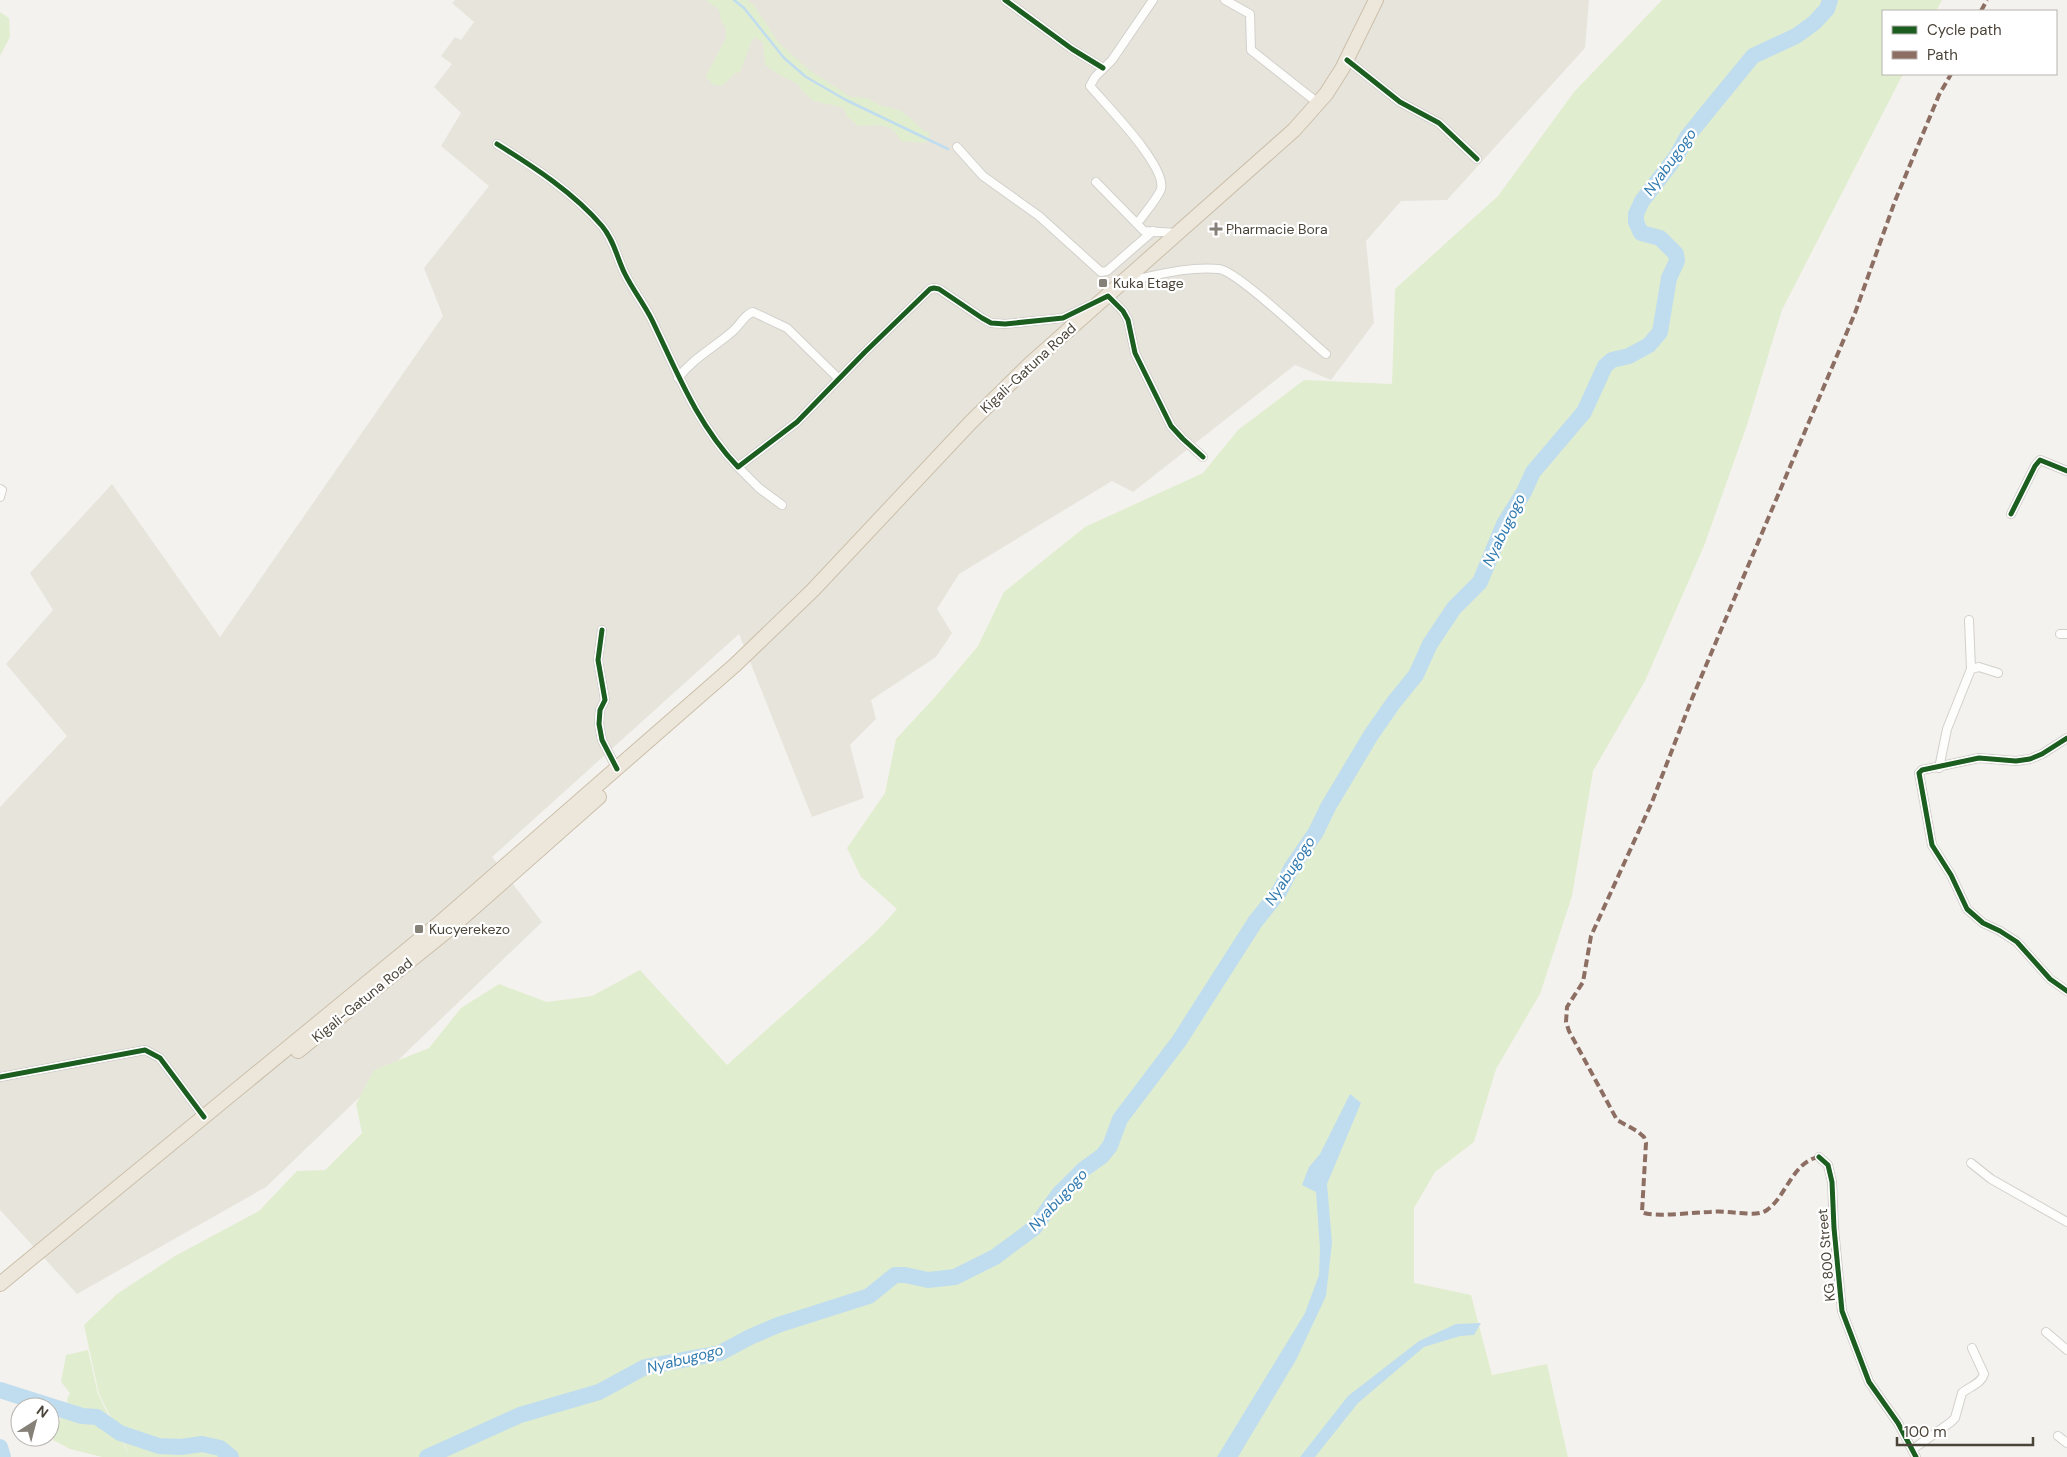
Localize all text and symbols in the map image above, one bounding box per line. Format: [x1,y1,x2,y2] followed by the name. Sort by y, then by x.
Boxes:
[1882,10,2057,75] legend
[1927,20,2002,40] text: Cycle path
[1927,45,1958,65] text: Path
[1639,124,1701,200] water label: Nyabugogo
[1226,220,1328,238] place label: Pharmacie Bora
[1210,223,1222,235] marker: Pharmacie Bora
[1113,274,1184,292] place label: Kuka Etage
[1097,277,1109,289] marker: Kuka Etage
[976,319,1080,417] street label: Kigali-Gatuna Road
[1478,490,1530,570] water label: Nyabugogo
[1260,833,1320,909] water label: Nyabugogo
[429,920,510,938] place label: Kucyerekezo
[413,923,425,935] marker: Kucyerekezo
[308,954,416,1046] street label: Kigali-Gatuna Road
[1024,1164,1092,1235] water label: Nyabugogo
[1813,1208,1839,1302] street label: KG 800 Street
[645,1340,725,1378] water label: Nyabugogo
[10,1397,60,1447] north arrow
[33,1401,52,1422] text: N
[1897,1414,2033,1446] scale bar
[1904,1422,1947,1442] text: 100 m

